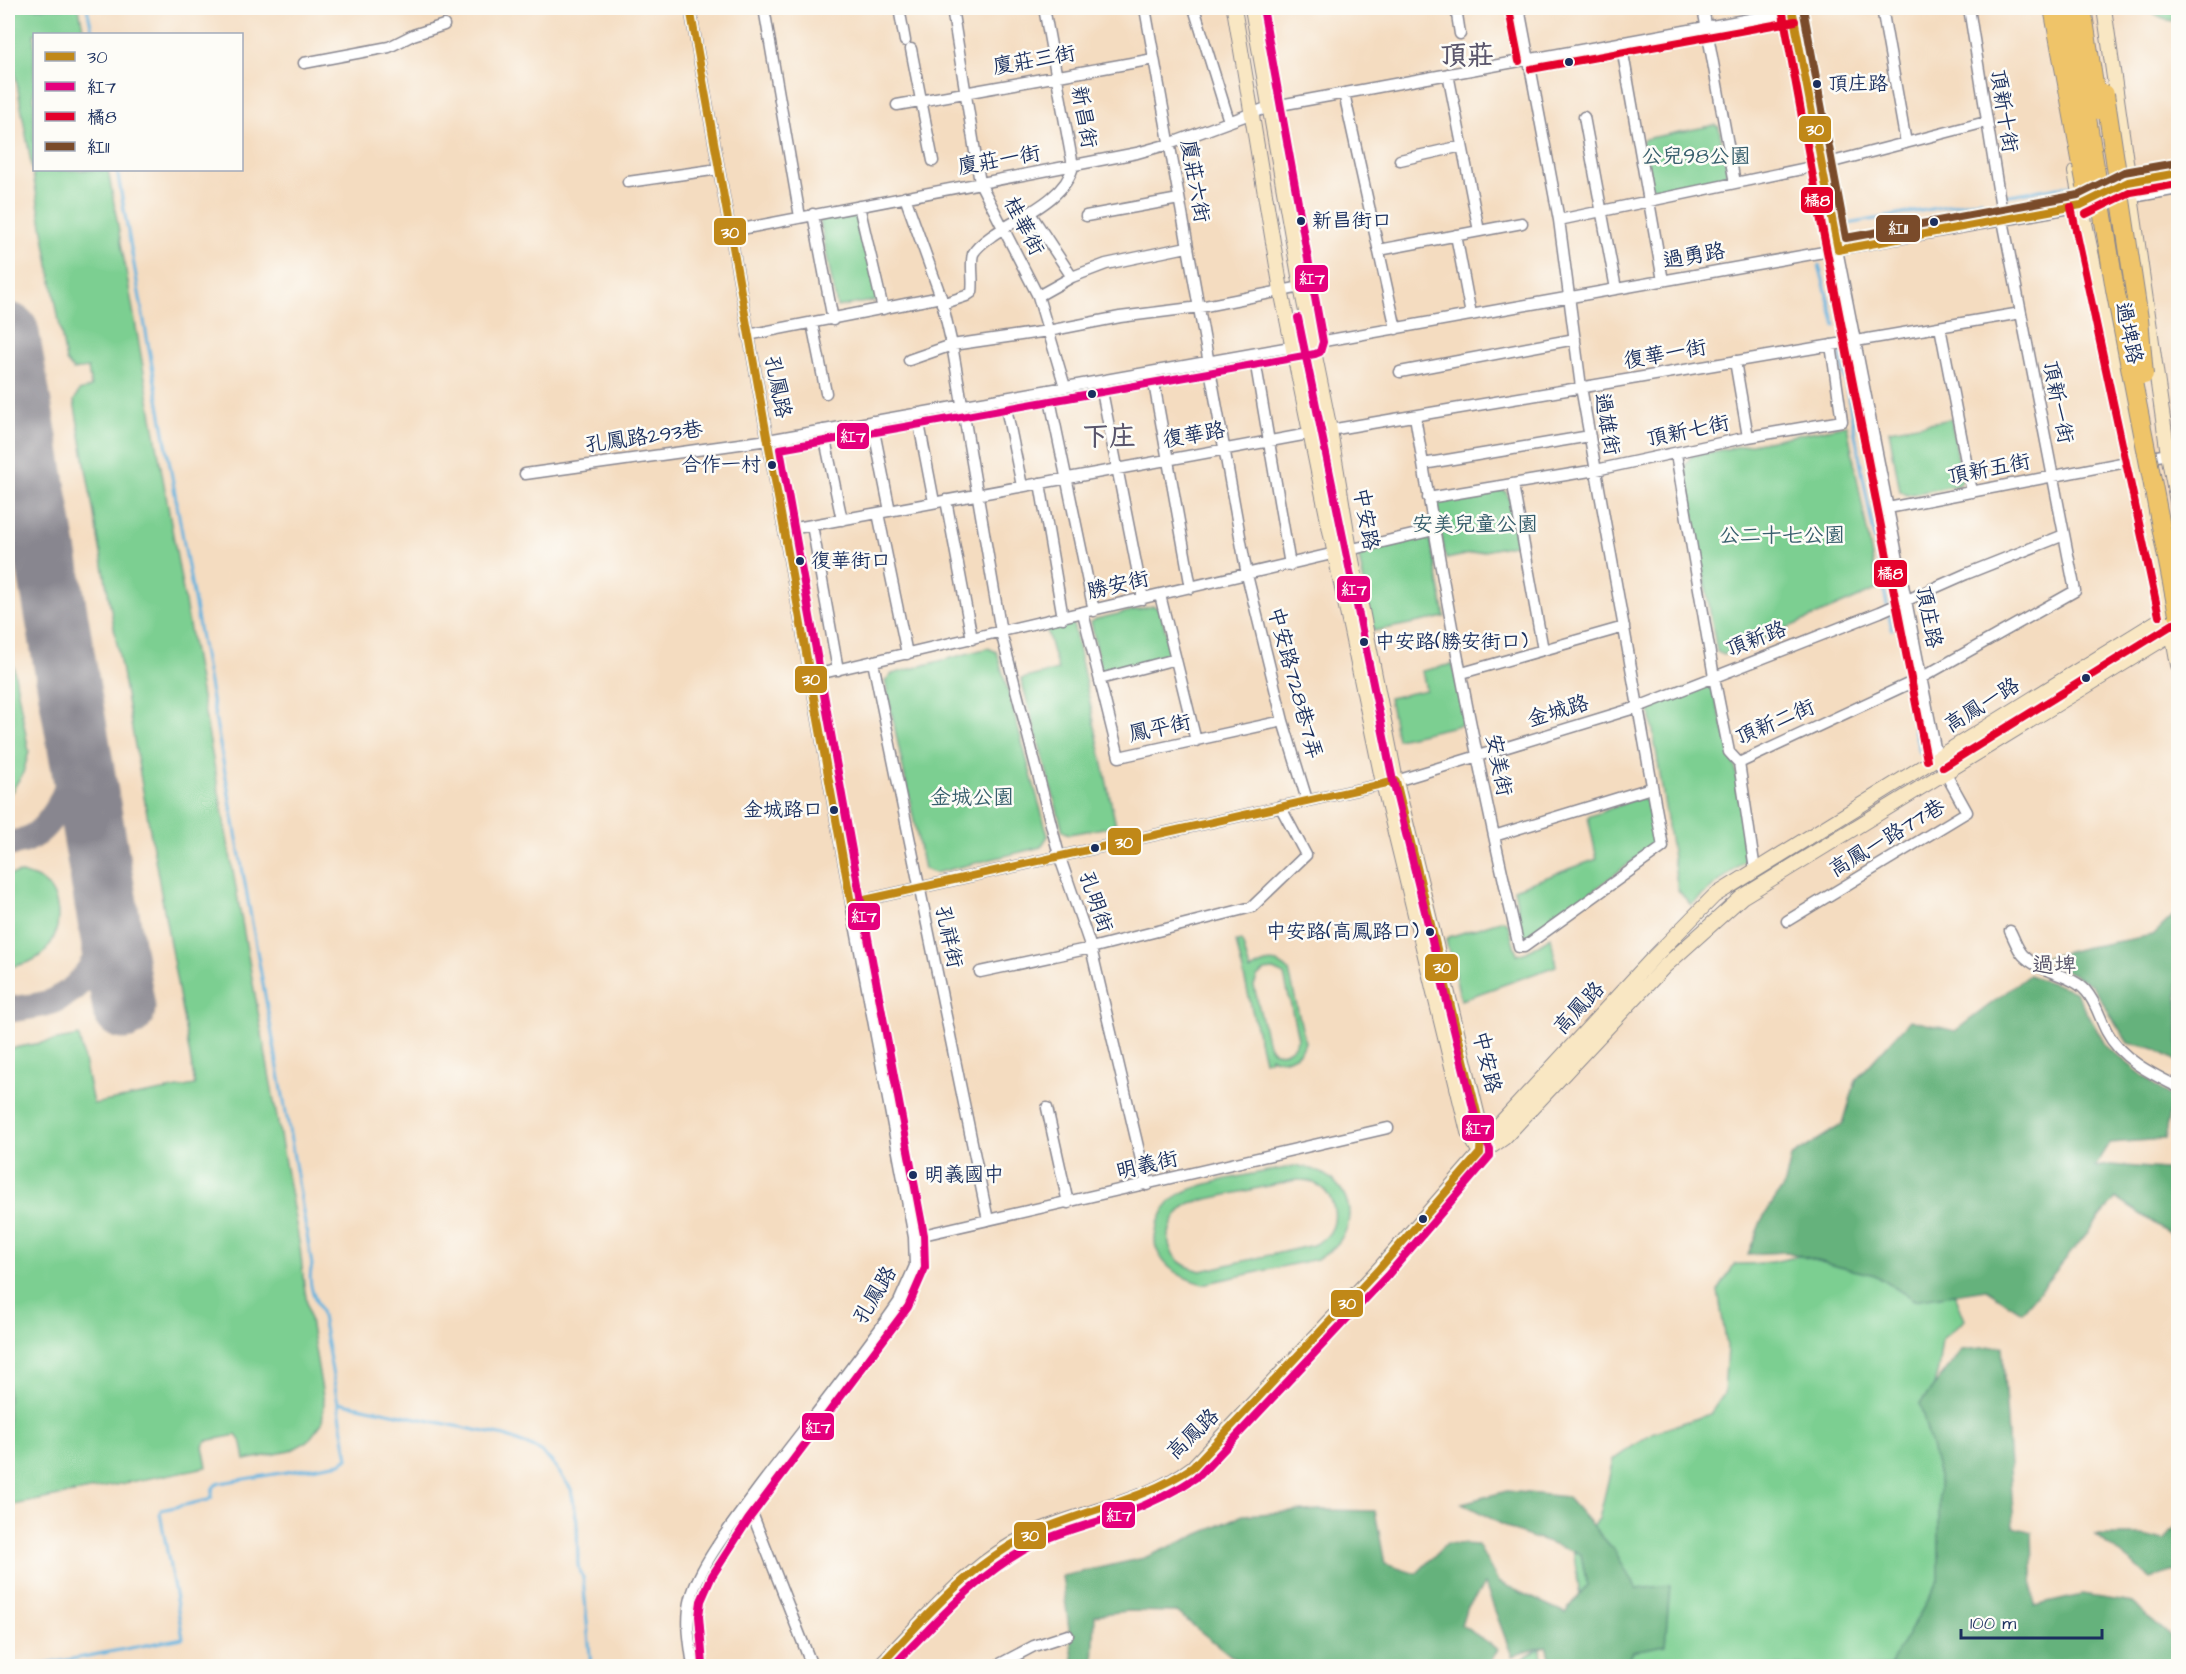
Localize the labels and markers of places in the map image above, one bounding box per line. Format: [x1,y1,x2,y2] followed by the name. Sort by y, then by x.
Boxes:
[1563,56,1575,68] unlabelled marker
[1828,70,1889,98] place label: 頂庄路
[1811,78,1823,90] marker: 頂庄路
[1312,207,1392,235] place label: 新昌街口
[1295,215,1307,227] marker: 新昌街口
[1928,216,1940,228] unlabelled marker
[1086,388,1098,400] unlabelled marker
[681,451,761,479] place label: 合作一村
[766,459,778,471] marker: 合作一村
[811,547,891,575] place label: 復華街口
[794,555,806,567] marker: 復華街口
[1375,628,1528,656] place label: 中安路(勝安街口)
[1358,636,1370,648] marker: 中安路(勝安街口)
[2080,672,2092,684] unlabelled marker
[743,796,823,824] place label: 金城路口
[828,804,840,816] marker: 金城路口
[1089,842,1101,854] unlabelled marker
[1266,918,1419,946] place label: 中安路(高鳳路口)
[1424,926,1436,938] marker: 中安路(高鳳路口)
[924,1161,1004,1189] place label: 明義國中
[907,1169,919,1181] marker: 明義國中
[1417,1213,1429,1225] unlabelled marker

